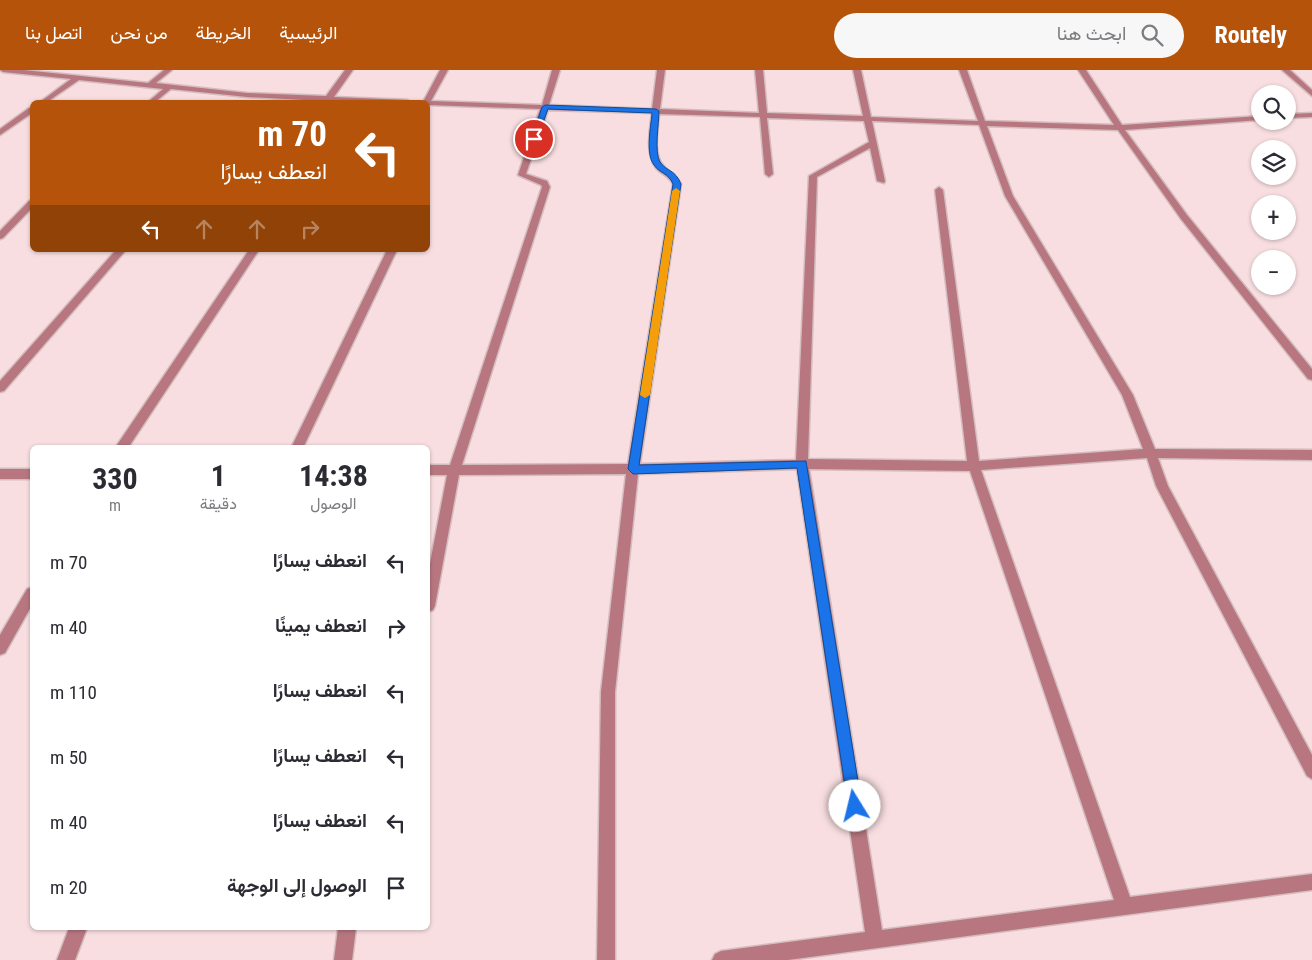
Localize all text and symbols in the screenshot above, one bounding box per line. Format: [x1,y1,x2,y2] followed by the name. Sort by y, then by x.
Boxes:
[834,13,1184,58] search box
[1138,21,1166,49] icon: search
[1214,21,1287,49] text: Routely
[25,22,82,43] text: اتصل بنا
[110,22,168,43] text: من نحن
[196,22,251,43] text: الخريطة
[279,22,337,43] text: الرئيسية
[1057,22,1126,45] text: ابحث هنا
[1251,85,1296,295] map controls
[1251,85,1296,130] button: search
[258,114,327,155] text: 70 m
[513,118,555,160] pin
[345,120,410,185] icon: left
[520,125,548,153] icon: arrive
[1251,140,1296,185] button: layers
[220,159,327,184] text: انعطف يسارًا
[1251,195,1296,240] button: +
[137,215,165,243] icon: left
[190,215,218,243] icon: ahead
[243,215,271,243] icon: ahead
[296,215,324,243] icon: right
[1251,250,1296,295] button: −
[211,458,226,493] text: 1
[299,458,368,493] text: 14:38
[92,461,138,496] text: 330
[200,494,237,513] text: دقيقة
[310,494,357,513] text: الوصول
[109,496,121,515] text: m
[273,549,367,572] text: انعطف يسارًا
[382,549,410,577] icon: left
[50,551,87,574] text: 70 m
[275,614,367,637] text: انعطف يمينًا
[382,614,410,642] icon: right
[50,616,87,639] text: 40 m
[273,679,367,702] text: انعطف يسارًا
[382,679,410,707] icon: left
[50,681,97,704] text: 110 m
[273,744,367,767] text: انعطف يسارًا
[382,744,410,772] icon: left
[50,746,87,769] text: 50 m
[828,779,880,831] position arrow
[273,809,367,832] text: انعطف يسارًا
[382,809,410,837] icon: left
[50,811,87,834] text: 40 m
[227,874,367,897] text: الوصول إلى الوجهة
[382,874,410,902] icon: arrive
[50,876,87,899] text: 20 m

